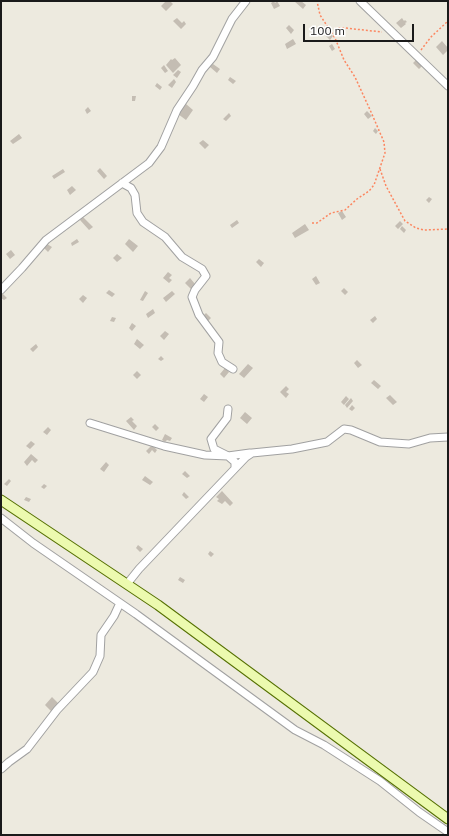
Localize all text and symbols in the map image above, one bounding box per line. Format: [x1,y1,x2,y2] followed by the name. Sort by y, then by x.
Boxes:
[305,16,416,42] scale bar
[310,23,345,38] text: 100 m

